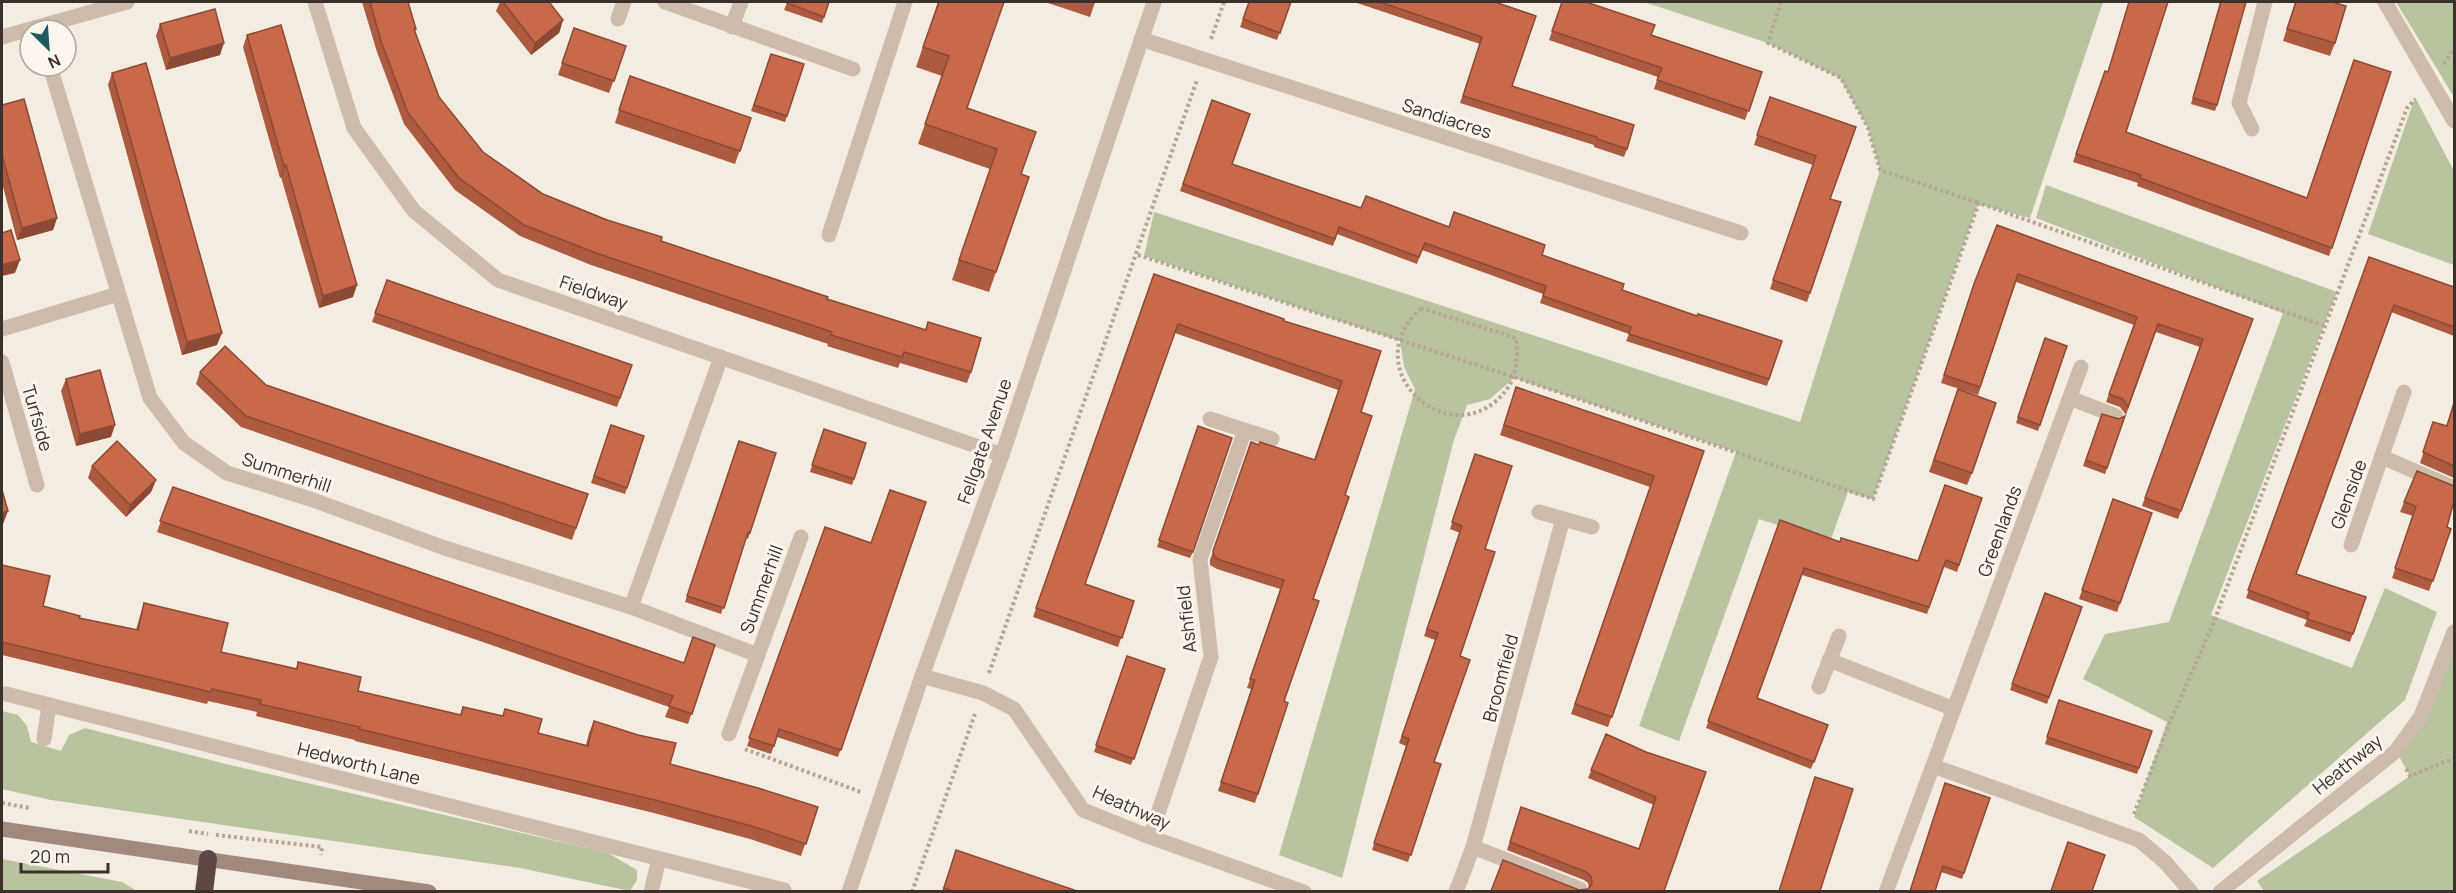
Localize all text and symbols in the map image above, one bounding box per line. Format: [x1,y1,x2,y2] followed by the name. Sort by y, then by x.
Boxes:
[18,18,78,78] north arrow
[44,49,64,74] text: N
[1399,92,1495,144] street label: Sandiacres
[557,269,632,315] street label: Fieldway
[951,375,1017,507] street label: Fellgate Avenue
[17,382,59,454] street label: Turfside
[239,446,335,498] street label: Summerhill
[2324,456,2372,532] street label: Glenside
[1971,482,2027,580] street label: Greenlands
[734,541,788,637] street label: Summerhill
[1171,584,1201,654] street label: Ashfield
[1477,631,1523,725] street label: Broomfield
[2307,728,2387,799] street label: Heathway
[295,736,423,790] street label: Hedworth Lane
[1089,779,1175,835] street label: Heathway
[21,836,108,874] scale bar
[30,844,70,868] text: 20 m

